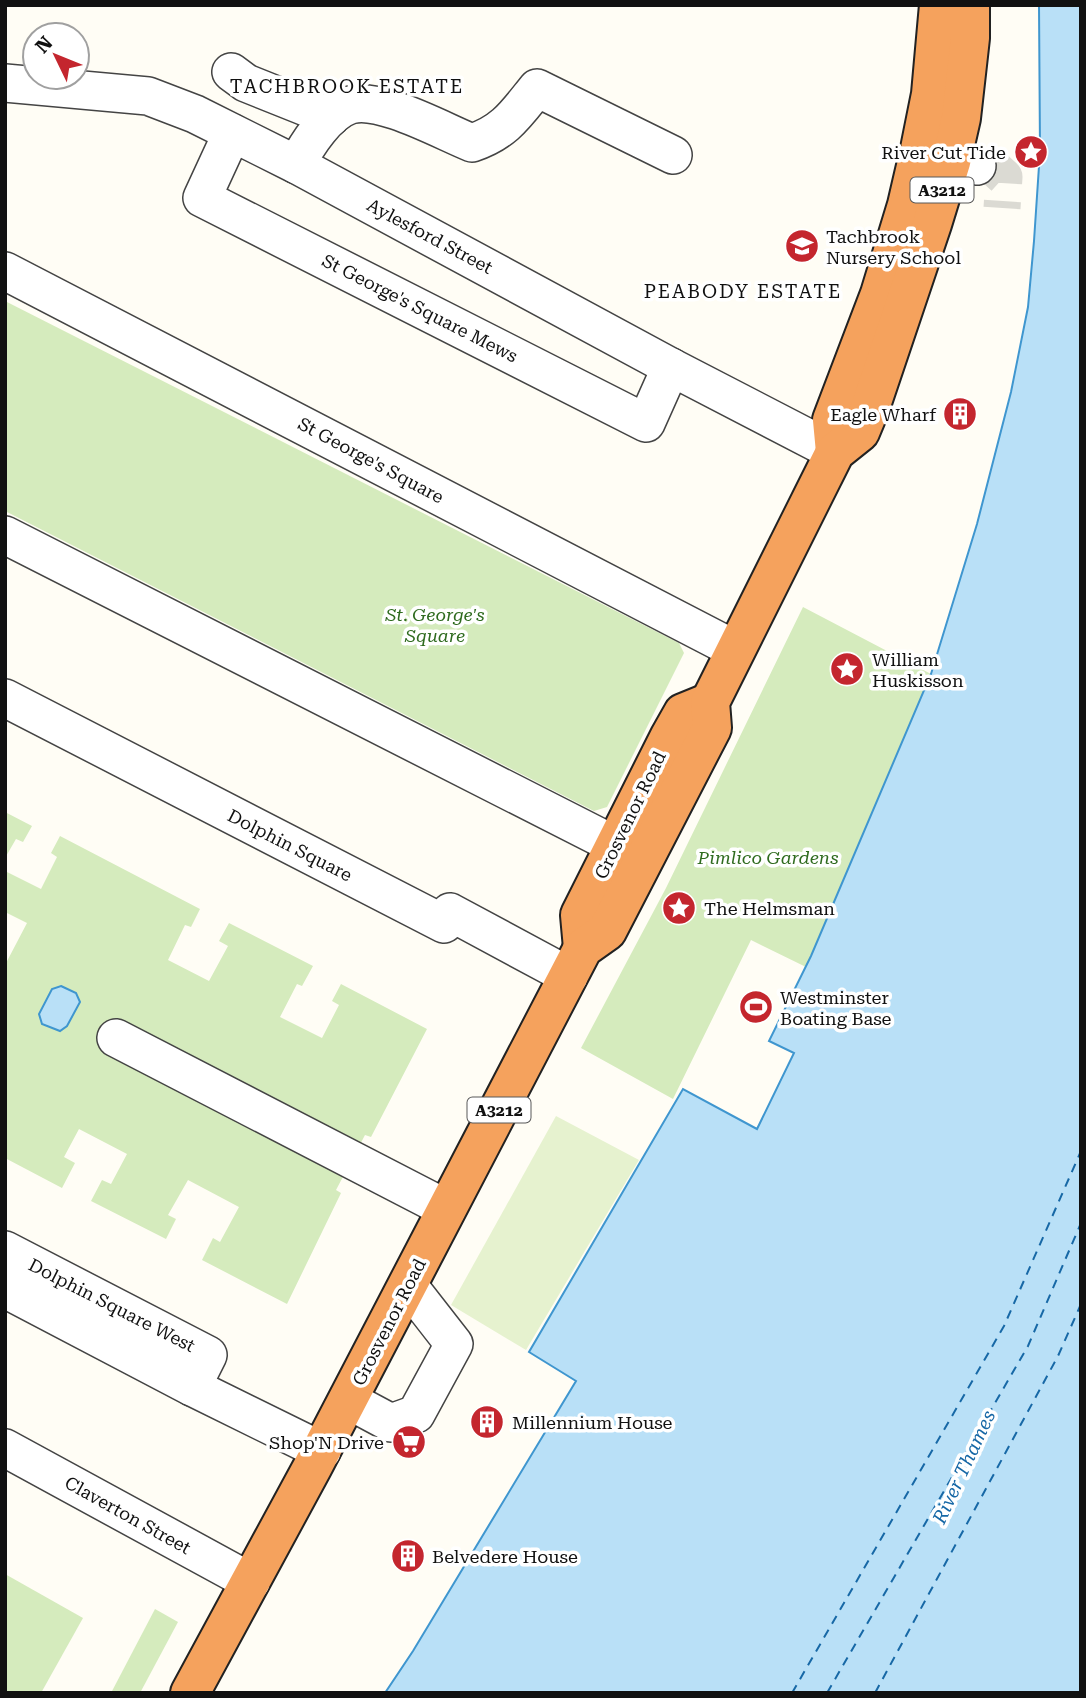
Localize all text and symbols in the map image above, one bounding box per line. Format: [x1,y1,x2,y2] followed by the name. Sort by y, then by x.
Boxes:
[21,21,91,91] north arrow
[31,31,58,58] text: N
[230,75,464,98] district label: TACHBROOK ESTATE
[1012,133,1050,171] place icon: River Cut Tide
[881,142,1006,163] place label: River Cut Tide
[911,178,974,202] road number: A3212
[364,194,497,278] street label: Aylesford Street
[826,226,961,268] place label: Tachbrook Nursery School
[783,227,821,265] school or university icon: Tachbrook Nursery School
[319,249,521,367] street label: St George's Square Mews
[644,280,842,303] district label: PEABODY ESTATE
[941,395,979,433] building icon: Eagle Wharf
[830,404,937,425] place label: Eagle Wharf
[295,413,448,507] street label: St George's Square
[384,604,485,646] park label: St. George's Square
[872,649,964,691] place label: William Huskisson
[828,650,866,688] place icon: William Huskisson
[590,747,670,882] street label: Grosvenor Road
[224,805,356,885] street label: Dolphin Square
[696,847,839,868] park label: Pimlico Gardens
[660,889,698,927] place icon: The Helmsman
[704,898,835,919] place label: The Helmsman
[780,987,892,1029] place label: Westminster Boating Base
[737,988,775,1026] sports icon: Westminster Boating Base
[468,1098,530,1122] road number: A3212
[25,1254,199,1356] street label: Dolphin Square West
[348,1255,430,1389] street label: Grosvenor Road
[468,1403,506,1441] building icon: Millennium House
[927,1407,1000,1528] water label: River Thames
[512,1412,673,1433] place label: Millennium House
[390,1423,428,1461] supermarket icon: Shop'N Drive
[269,1432,384,1453] place label: Shop'N Drive
[61,1472,195,1558] street label: Claverton Street
[389,1537,427,1575] building icon: Belvedere House
[432,1546,578,1567] place label: Belvedere House

